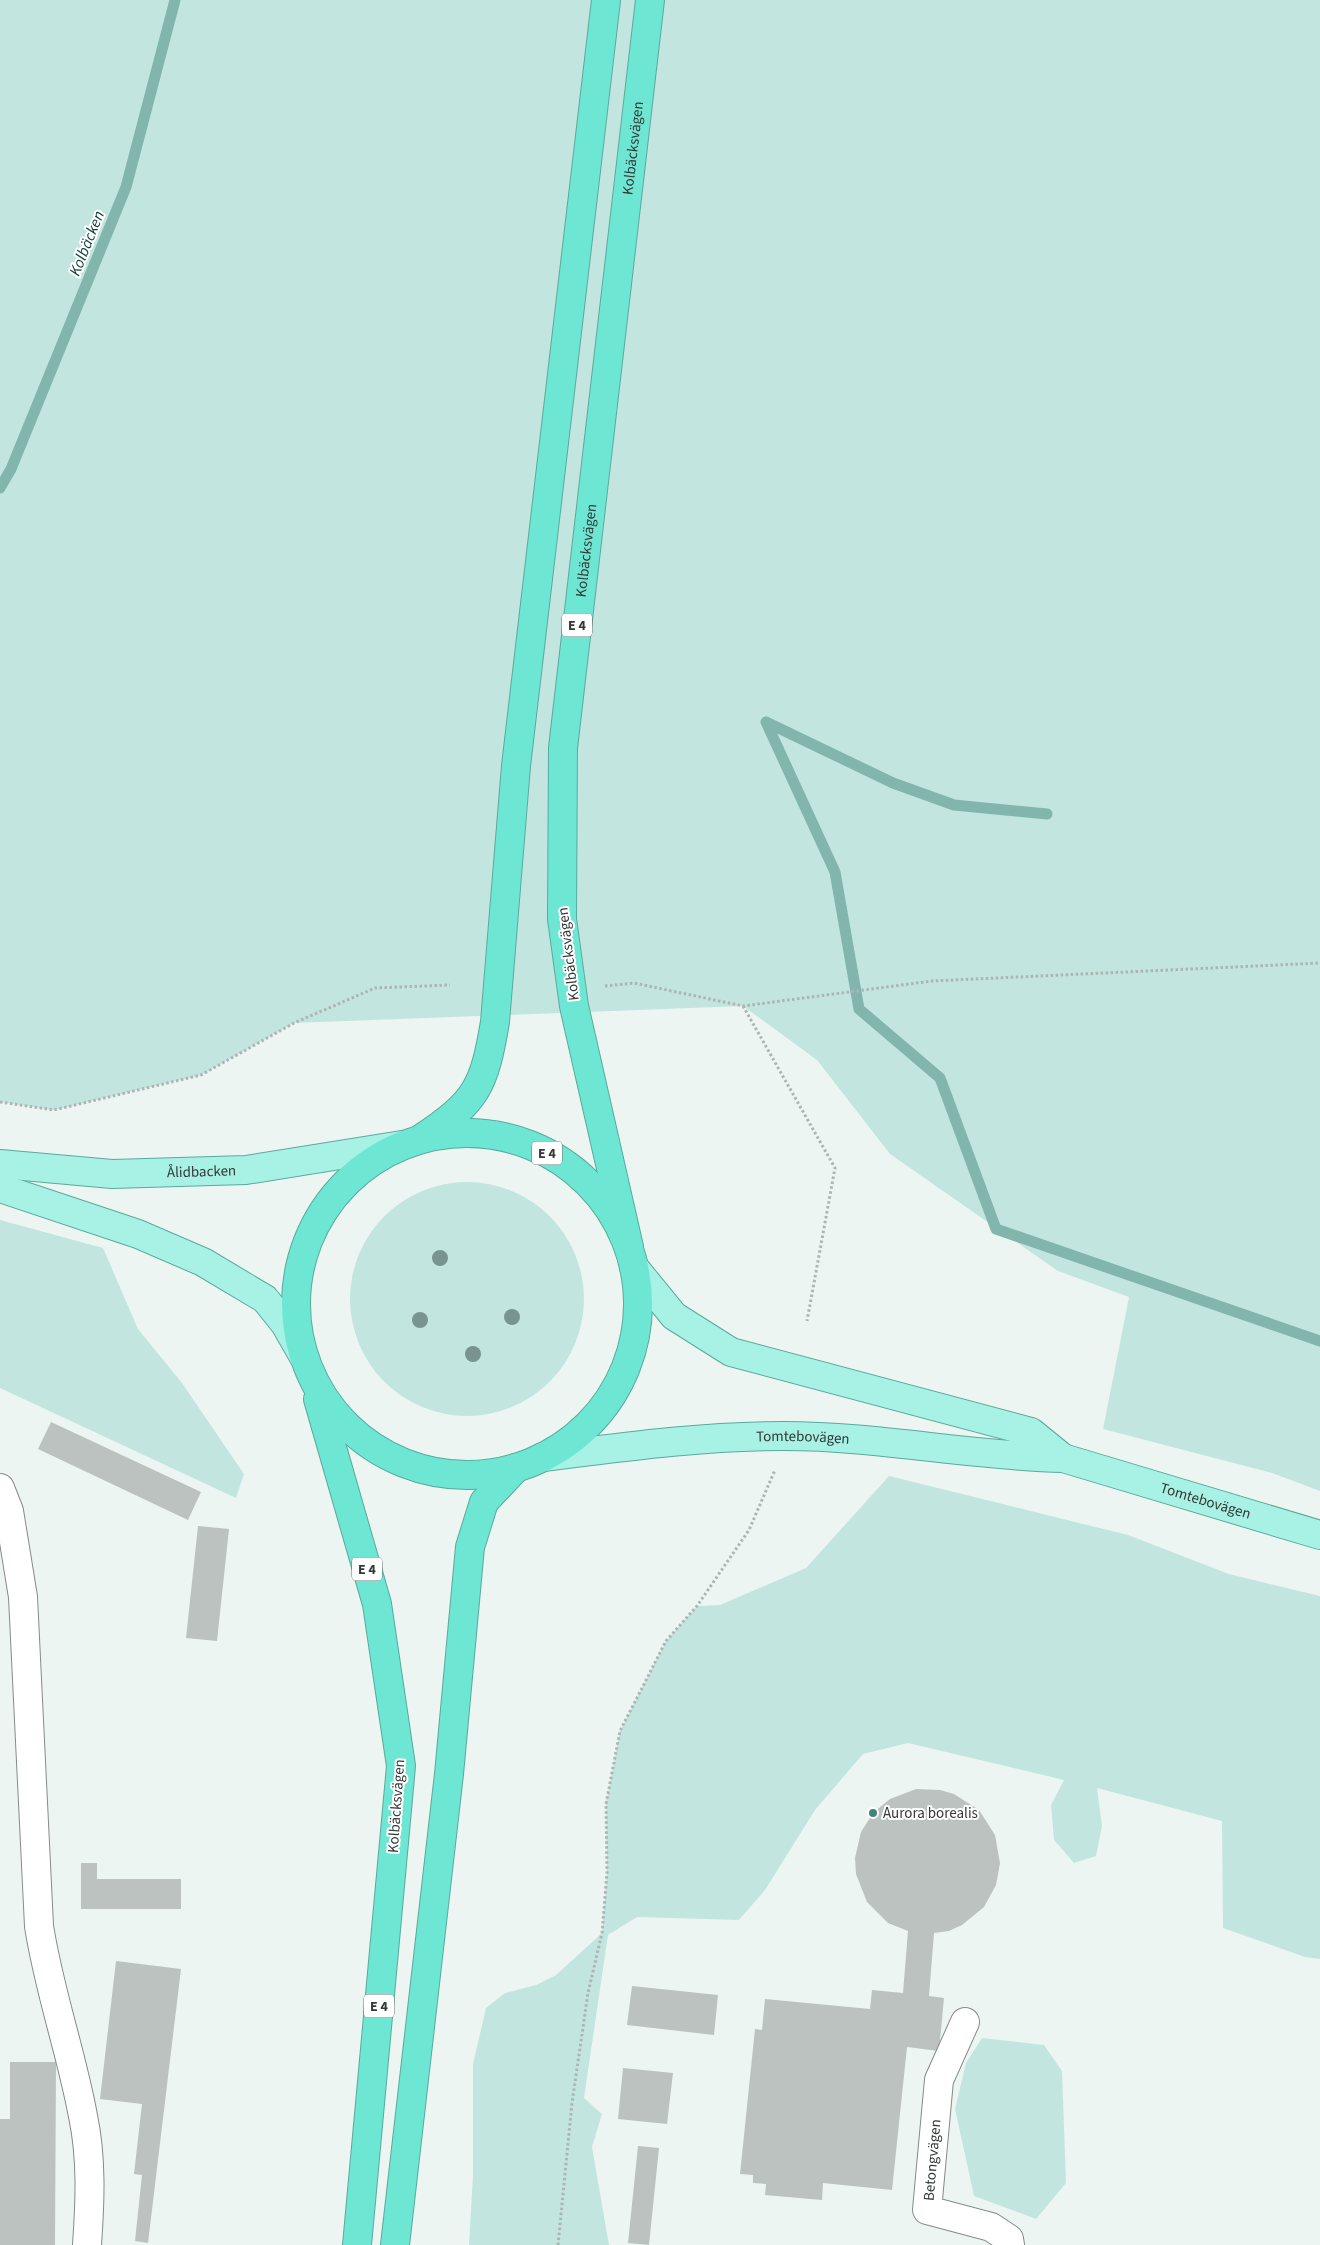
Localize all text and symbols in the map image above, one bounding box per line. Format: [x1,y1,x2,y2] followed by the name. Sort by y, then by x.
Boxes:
[617,100,649,196] street label: Kolbäcksvägen
[64,207,110,279] water label: Kolbäcken
[571,502,602,598] street label: Kolbäcksvägen
[562,614,592,636] road number: E 4
[552,906,585,1002] street label: Kolbäcksvägen
[532,1142,562,1164] road number: E 4
[167,1160,237,1183] street label: Ålidbacken
[756,1426,850,1450] street label: Tomtebovägen
[1158,1478,1253,1525] street label: Tomtebovägen
[352,1558,382,1580] road number: E 4
[383,1758,410,1854] street label: Kolbäcksvägen
[883,1803,978,1824] place label: Aurora borealis
[867,1807,879,1819] marker: Aurora borealis
[364,1994,394,2018] road number: E 4
[918,2118,947,2202] street label: Betongvägen

